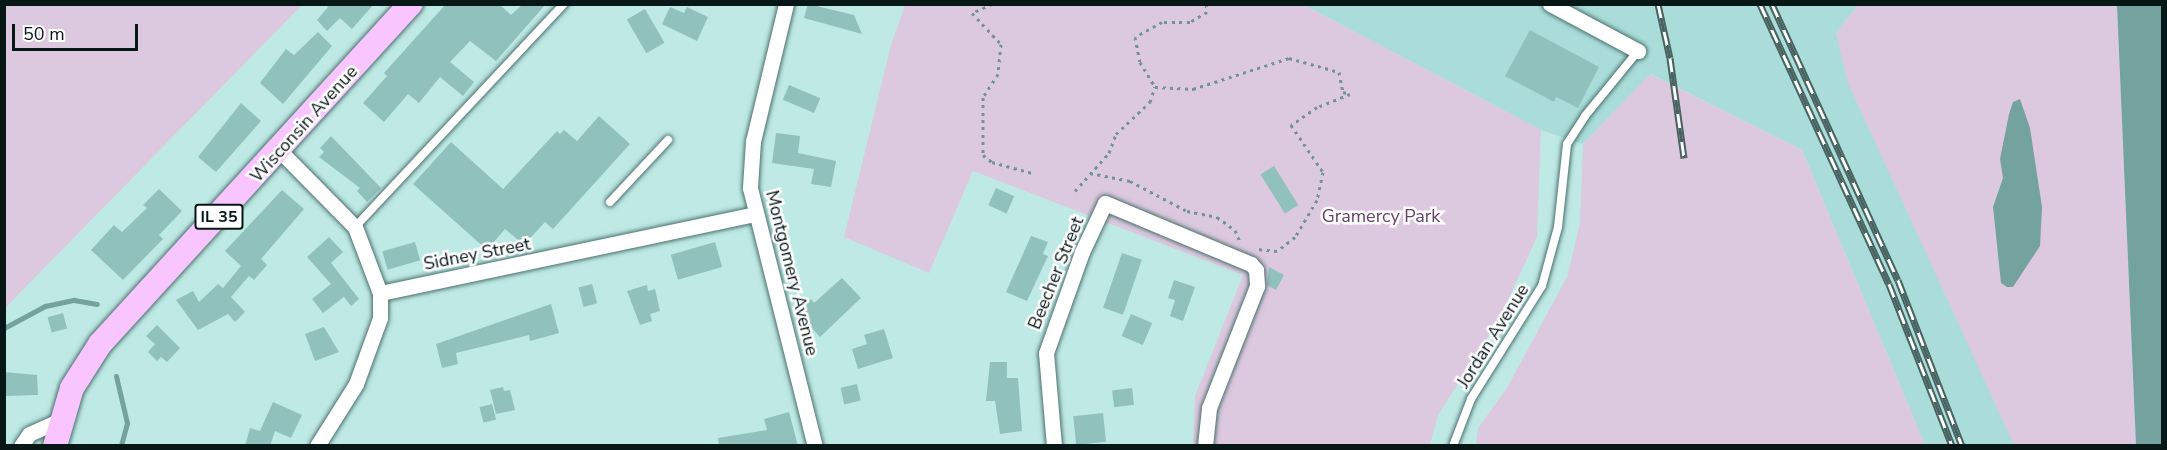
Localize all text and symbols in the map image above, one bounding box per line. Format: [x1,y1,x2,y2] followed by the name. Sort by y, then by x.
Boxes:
[15,12,141,50] scale bar
[23,22,65,46] text: 50 m
[246,61,362,187] street label: Wisconsin Avenue
[761,188,823,358] street label: Montgomery Avenue
[194,204,244,230] road number: IL 35
[1322,205,1440,227] park label: Gramercy Park
[1024,213,1088,333] street label: Beecher Street
[422,233,532,275] street label: Sidney Street
[1452,280,1534,392] street label: Jordan Avenue

